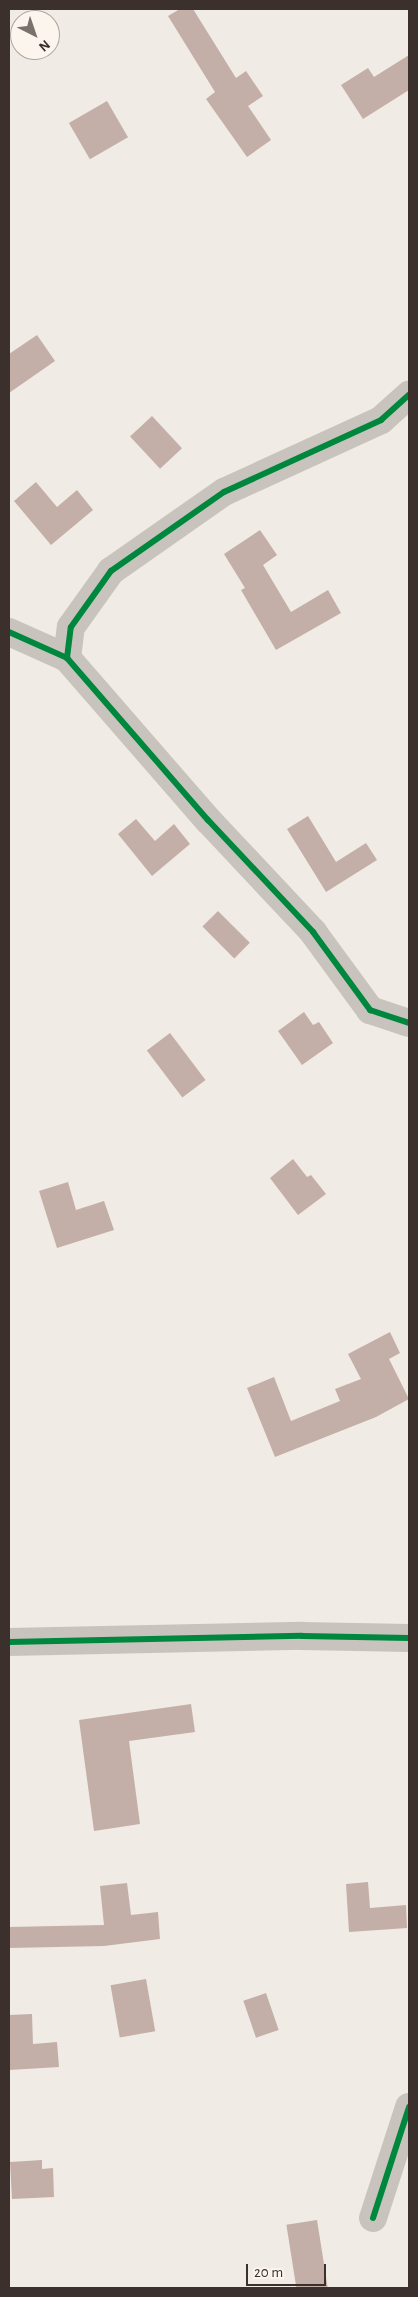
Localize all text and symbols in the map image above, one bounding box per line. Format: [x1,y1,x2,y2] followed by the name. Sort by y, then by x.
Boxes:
[10,10,60,60] north arrow
[36,37,52,54] text: N
[248,2254,328,2286] scale bar
[254,2265,283,2280] text: 20 m

